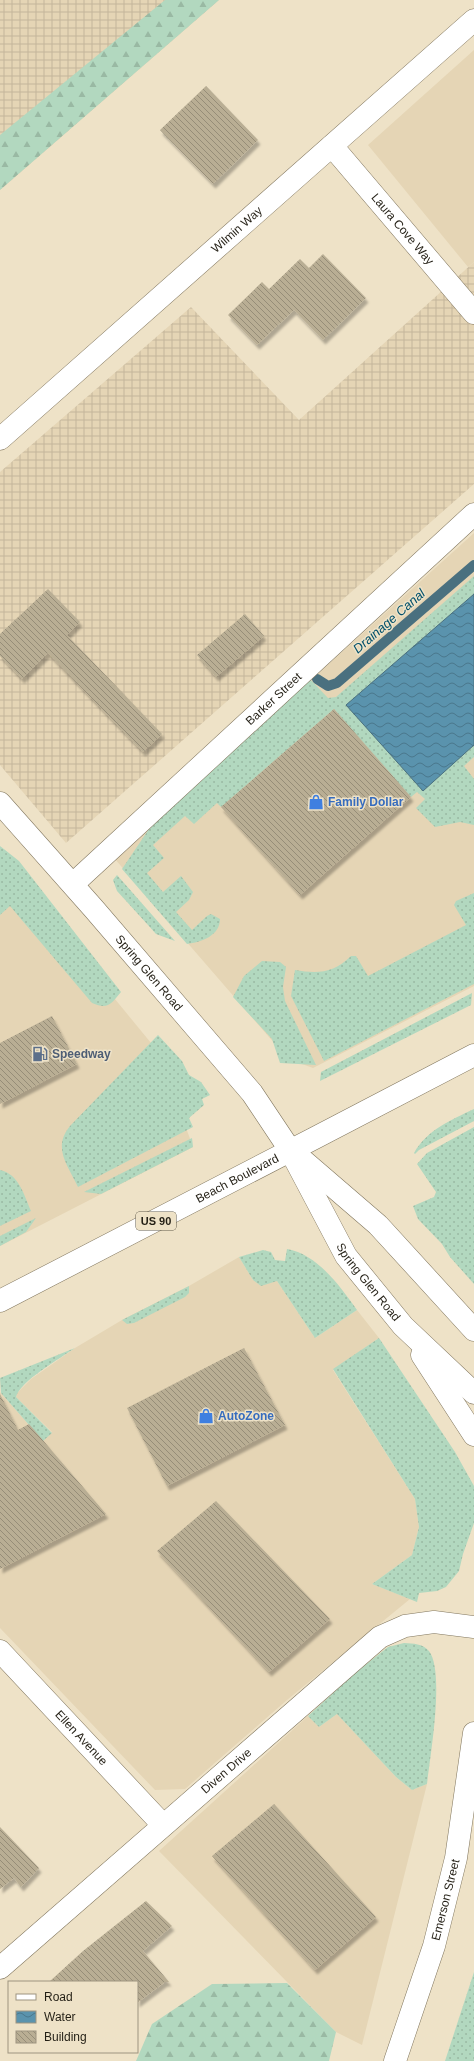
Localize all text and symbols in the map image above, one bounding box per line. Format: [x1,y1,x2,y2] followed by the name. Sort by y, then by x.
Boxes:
[368,191,437,267] street label: Laura Cove Way
[209,204,265,256] street label: Wilmin Way
[350,585,429,656] water label: Drainage Canal
[243,669,305,728] street label: Barker Street
[307,793,325,811] shop icon: Family Dollar
[328,795,404,809] place label: Family Dollar
[112,932,185,1014] street label: Spring Glen Road
[31,1045,49,1063] fuel station icon: Speedway
[52,1047,111,1061] place label: Speedway
[193,1151,281,1206] street label: Beach Boulevard
[136,1212,176,1230] road number: US 90
[333,1241,403,1324] street label: Spring Glen Road
[197,1407,215,1425] shop icon: AutoZone
[218,1409,274,1423] place label: AutoZone
[52,1708,111,1768] street label: Ellen Avenue
[198,1745,254,1797] street label: Diven Drive
[429,1857,463,1942] street label: Emerson Street
[8,1981,138,2053] legend
[44,1990,73,2004] text: Road
[44,2010,76,2024] text: Water
[44,2030,87,2044] text: Building

